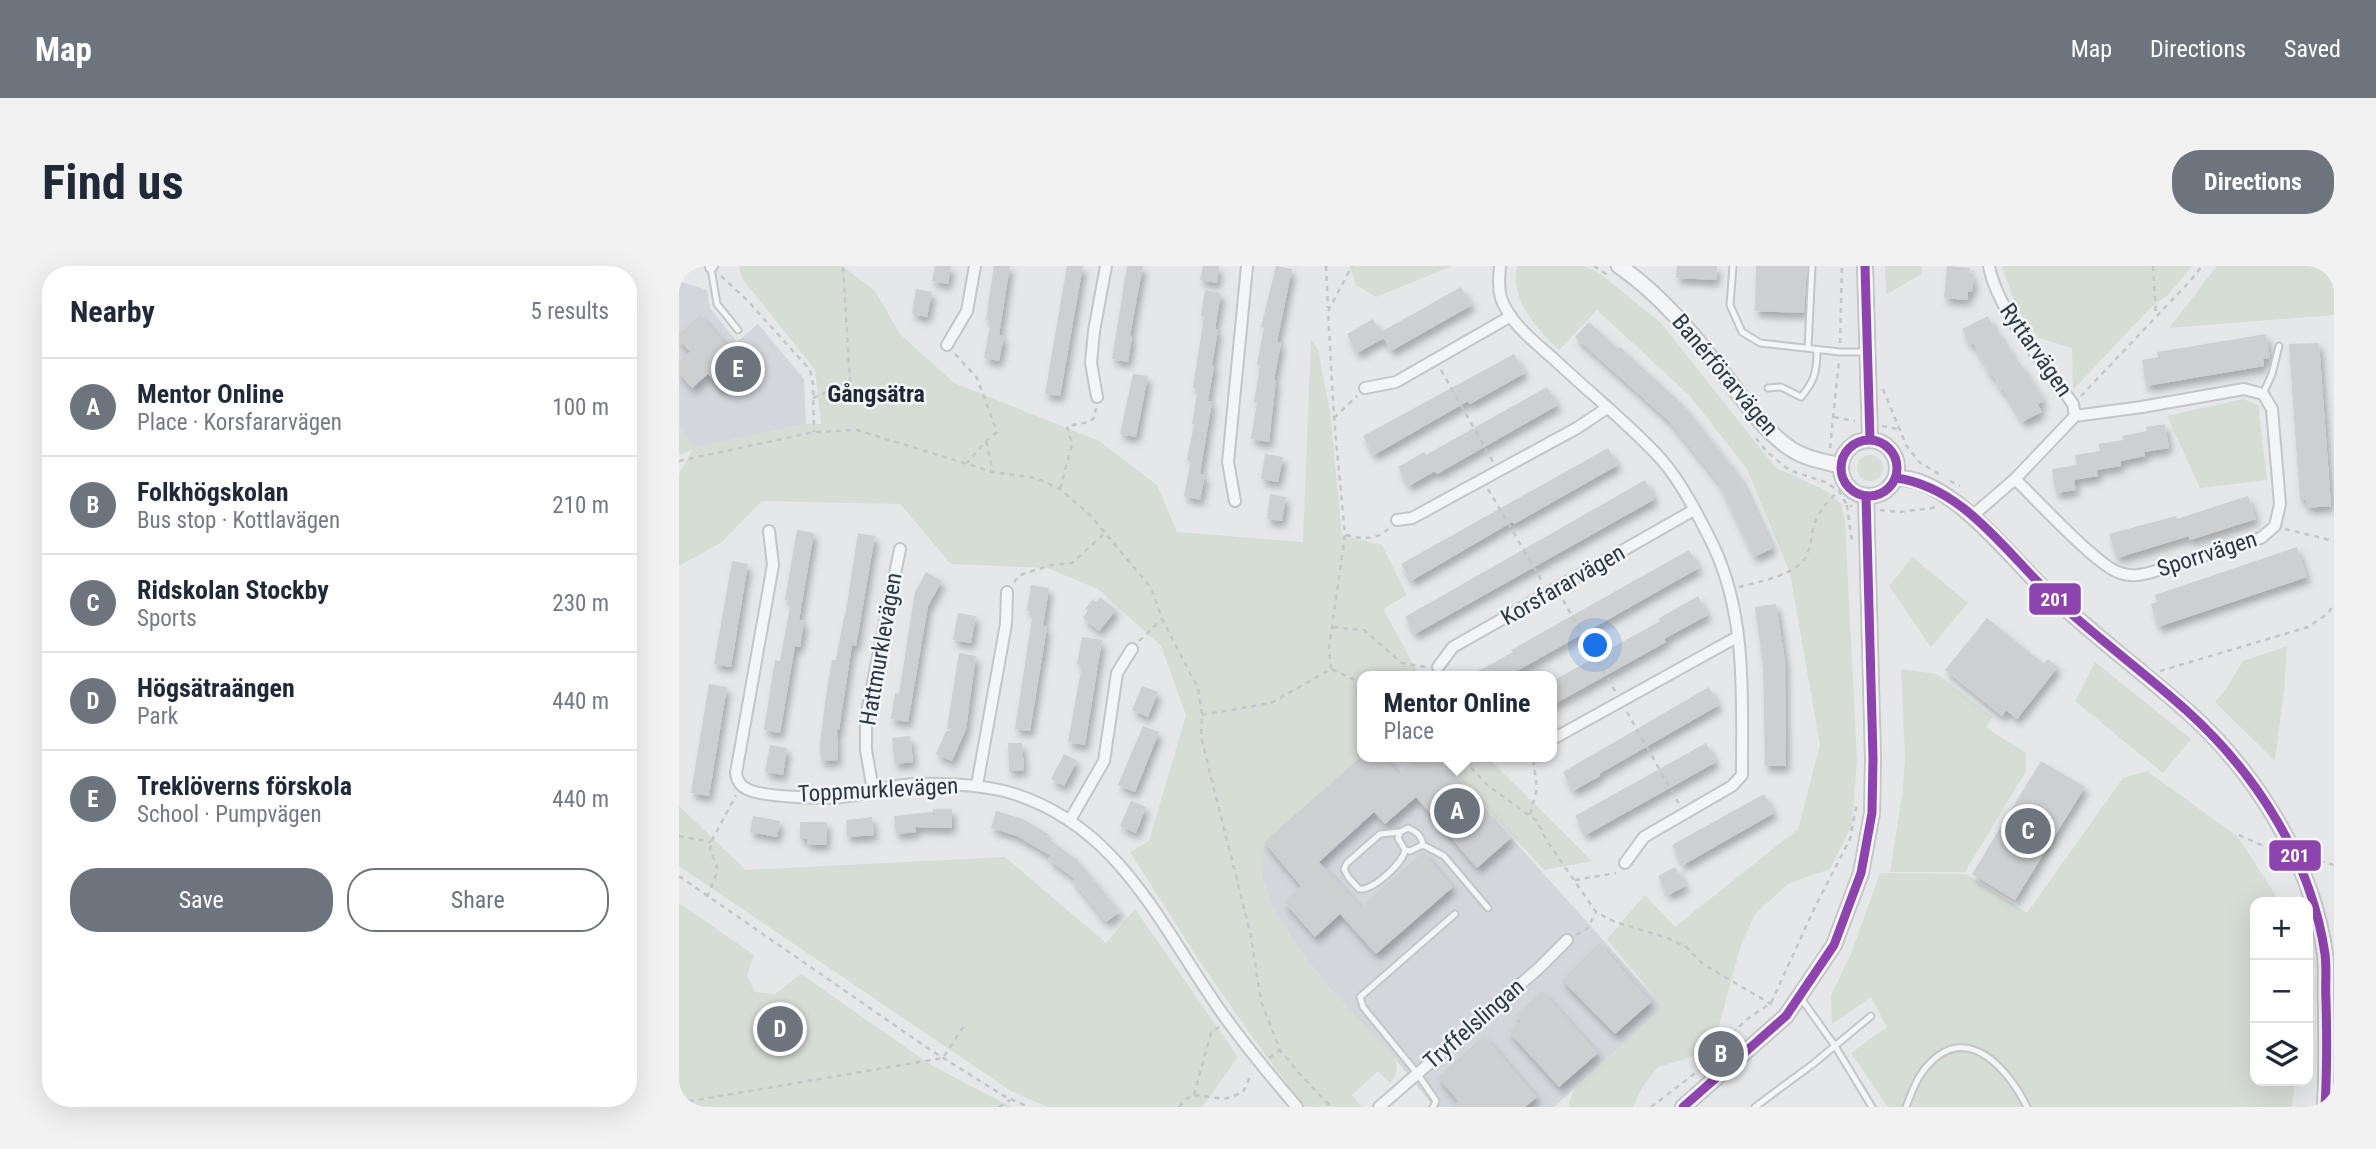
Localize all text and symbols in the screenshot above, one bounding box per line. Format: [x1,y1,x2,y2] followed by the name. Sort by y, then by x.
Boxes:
[35,30,92,69] text: Map
[2071,35,2112,63] text: Map
[2150,35,2246,63] text: Directions
[2284,35,2341,63] text: Saved
[2172,150,2334,214] button: Directions
[42,154,184,211] text: Find us
[70,294,155,329] text: Nearby
[531,298,609,325] text: 5 results
[1994,298,2078,402] street label: Ryttarvägen
[1666,309,1784,441] street label: Banérförarvägen
[715,343,761,395] pin: E
[137,379,284,409] text: Mentor Online
[827,380,925,408] district label: Gångsätra
[86,394,100,421] text: A
[552,394,609,421] text: 100 m
[137,409,342,436] text: Place · Korsfararvägen
[137,477,289,507] text: Folkhögskolan
[87,492,99,519] text: B
[552,492,609,519] text: 210 m
[137,507,340,534] text: Bus stop · Kottlavägen
[2154,525,2260,583] street label: Sporrvägen
[1496,539,1630,631] street label: Korsfararvägen
[854,571,908,727] street label: Hattmurklevägen
[137,575,329,605] text: Ridskolan Stockby
[2028,582,2082,616] line badge: 201
[2041,588,2069,611] text: 201
[86,590,100,617] text: C
[552,590,609,617] text: 230 m
[137,605,197,632] text: Sports
[1578,628,1612,662] your location
[1357,671,1557,762] popup
[137,673,295,703] text: Högsätraängen
[87,688,100,715] text: D
[552,688,609,715] text: 440 m
[1384,688,1530,718] text: Mentor Online
[137,703,178,730] text: Park
[1384,718,1434,745] text: Place
[137,771,352,801] text: Treklöverns förskola
[797,772,959,808] street label: Toppmurklevägen
[1434,785,1480,837] pin: A
[87,786,99,813] text: E
[552,786,609,813] text: 440 m
[137,801,322,828] text: School · Pumpvägen
[2005,805,2051,857] pin: C
[2268,839,2322,872] line badge: 201
[2281,844,2309,867] text: 201
[70,868,333,932] button: Save
[347,868,609,932] button: Share
[2250,897,2313,1086] map controls
[2250,897,2313,960] button: +
[2250,960,2313,1023] button: −
[1418,973,1530,1075] street label: Tryffelslingan
[757,1003,803,1055] pin: D
[2250,1023,2313,1086] button: layers
[1698,1028,1744,1080] pin: B

